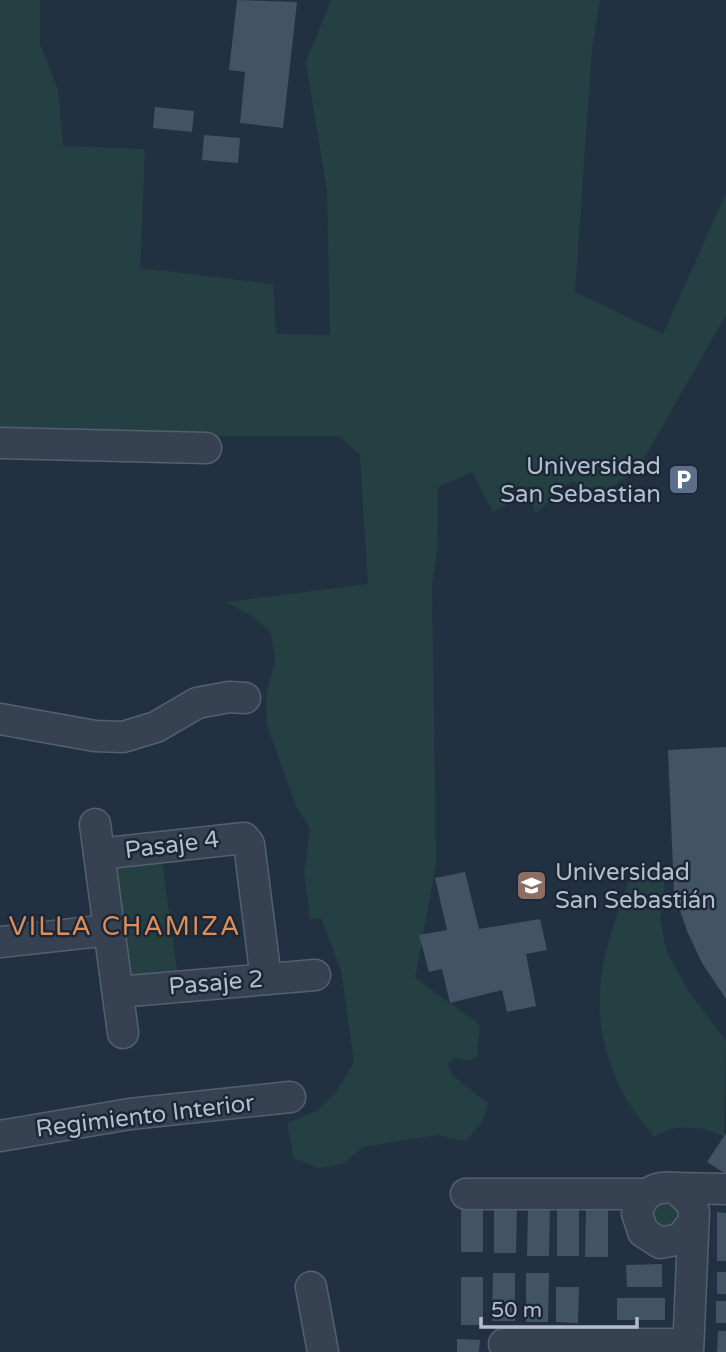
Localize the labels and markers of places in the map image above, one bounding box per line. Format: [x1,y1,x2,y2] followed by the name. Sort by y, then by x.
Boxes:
[500,452,661,509] place label: Universidad San Sebastian
[667,463,701,497] parking icon: Universidad San Sebastian
[555,858,716,915] place label: Universidad San Sebastián
[515,869,549,903] school or university icon: Universidad San Sebastián

